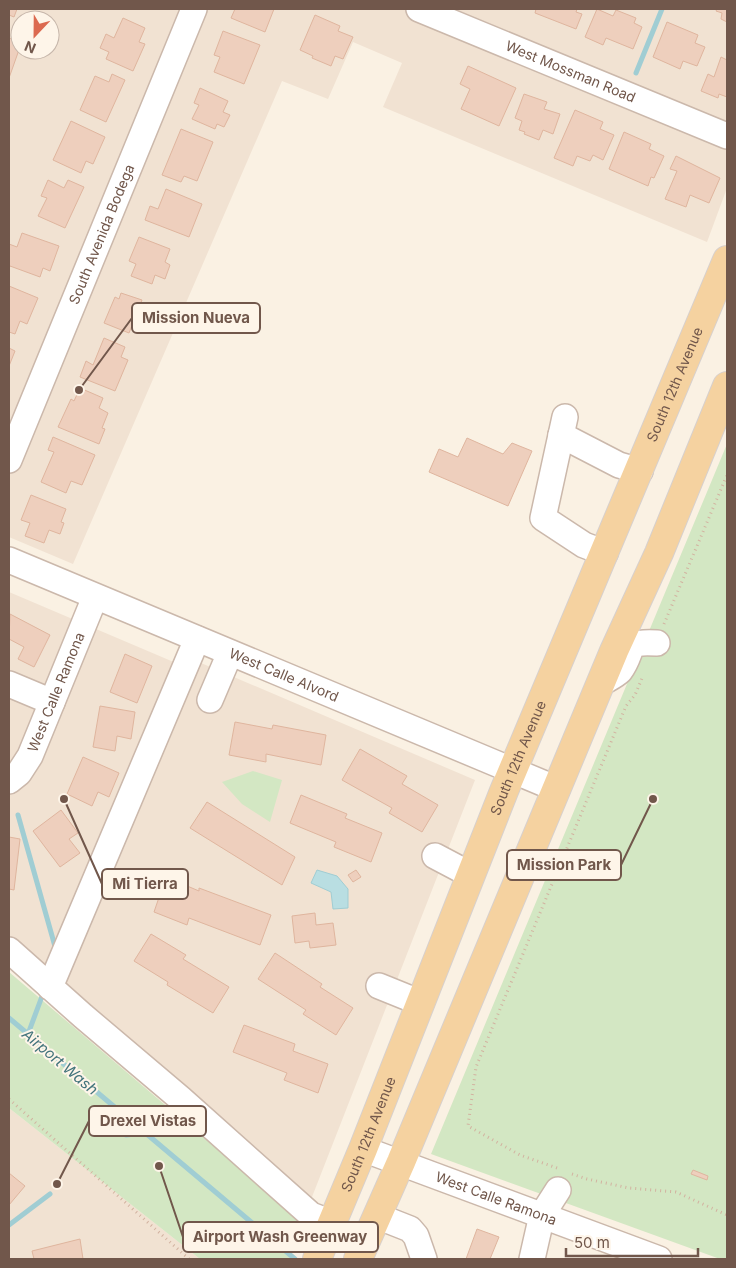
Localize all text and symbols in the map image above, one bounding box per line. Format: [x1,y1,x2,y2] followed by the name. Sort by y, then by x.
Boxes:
[10,10,60,60] north arrow
[503,37,638,105] street label: West Mossman Road
[22,38,38,57] text: N
[65,162,137,307] street label: South Avenida Bodega
[132,303,260,333] callout: Mission Nueva
[142,308,250,327] text: Mission Nueva
[643,324,706,444] street label: South 12th Avenue
[24,630,88,754] street label: West Calle Ramona
[227,644,341,705] street label: West Calle Alvord
[486,698,549,818] street label: South 12th Avenue
[507,850,621,880] callout: Mission Park
[517,855,611,874] text: Mission Park
[102,869,188,899] callout: Mi Tierra
[112,874,178,893] text: Mi Tierra
[18,1024,102,1099] water label: Airport Wash
[337,1074,399,1194] street label: South 12th Avenue
[89,1106,206,1136] callout: Drexel Vistas
[100,1111,196,1130] text: Drexel Vistas
[433,1168,559,1228] street label: West Calle Ramona
[183,1222,378,1252] callout: Airport Wash Greenway
[566,1226,698,1258] scale bar
[193,1227,367,1246] text: Airport Wash Greenway
[574,1233,610,1252] text: 50 m

